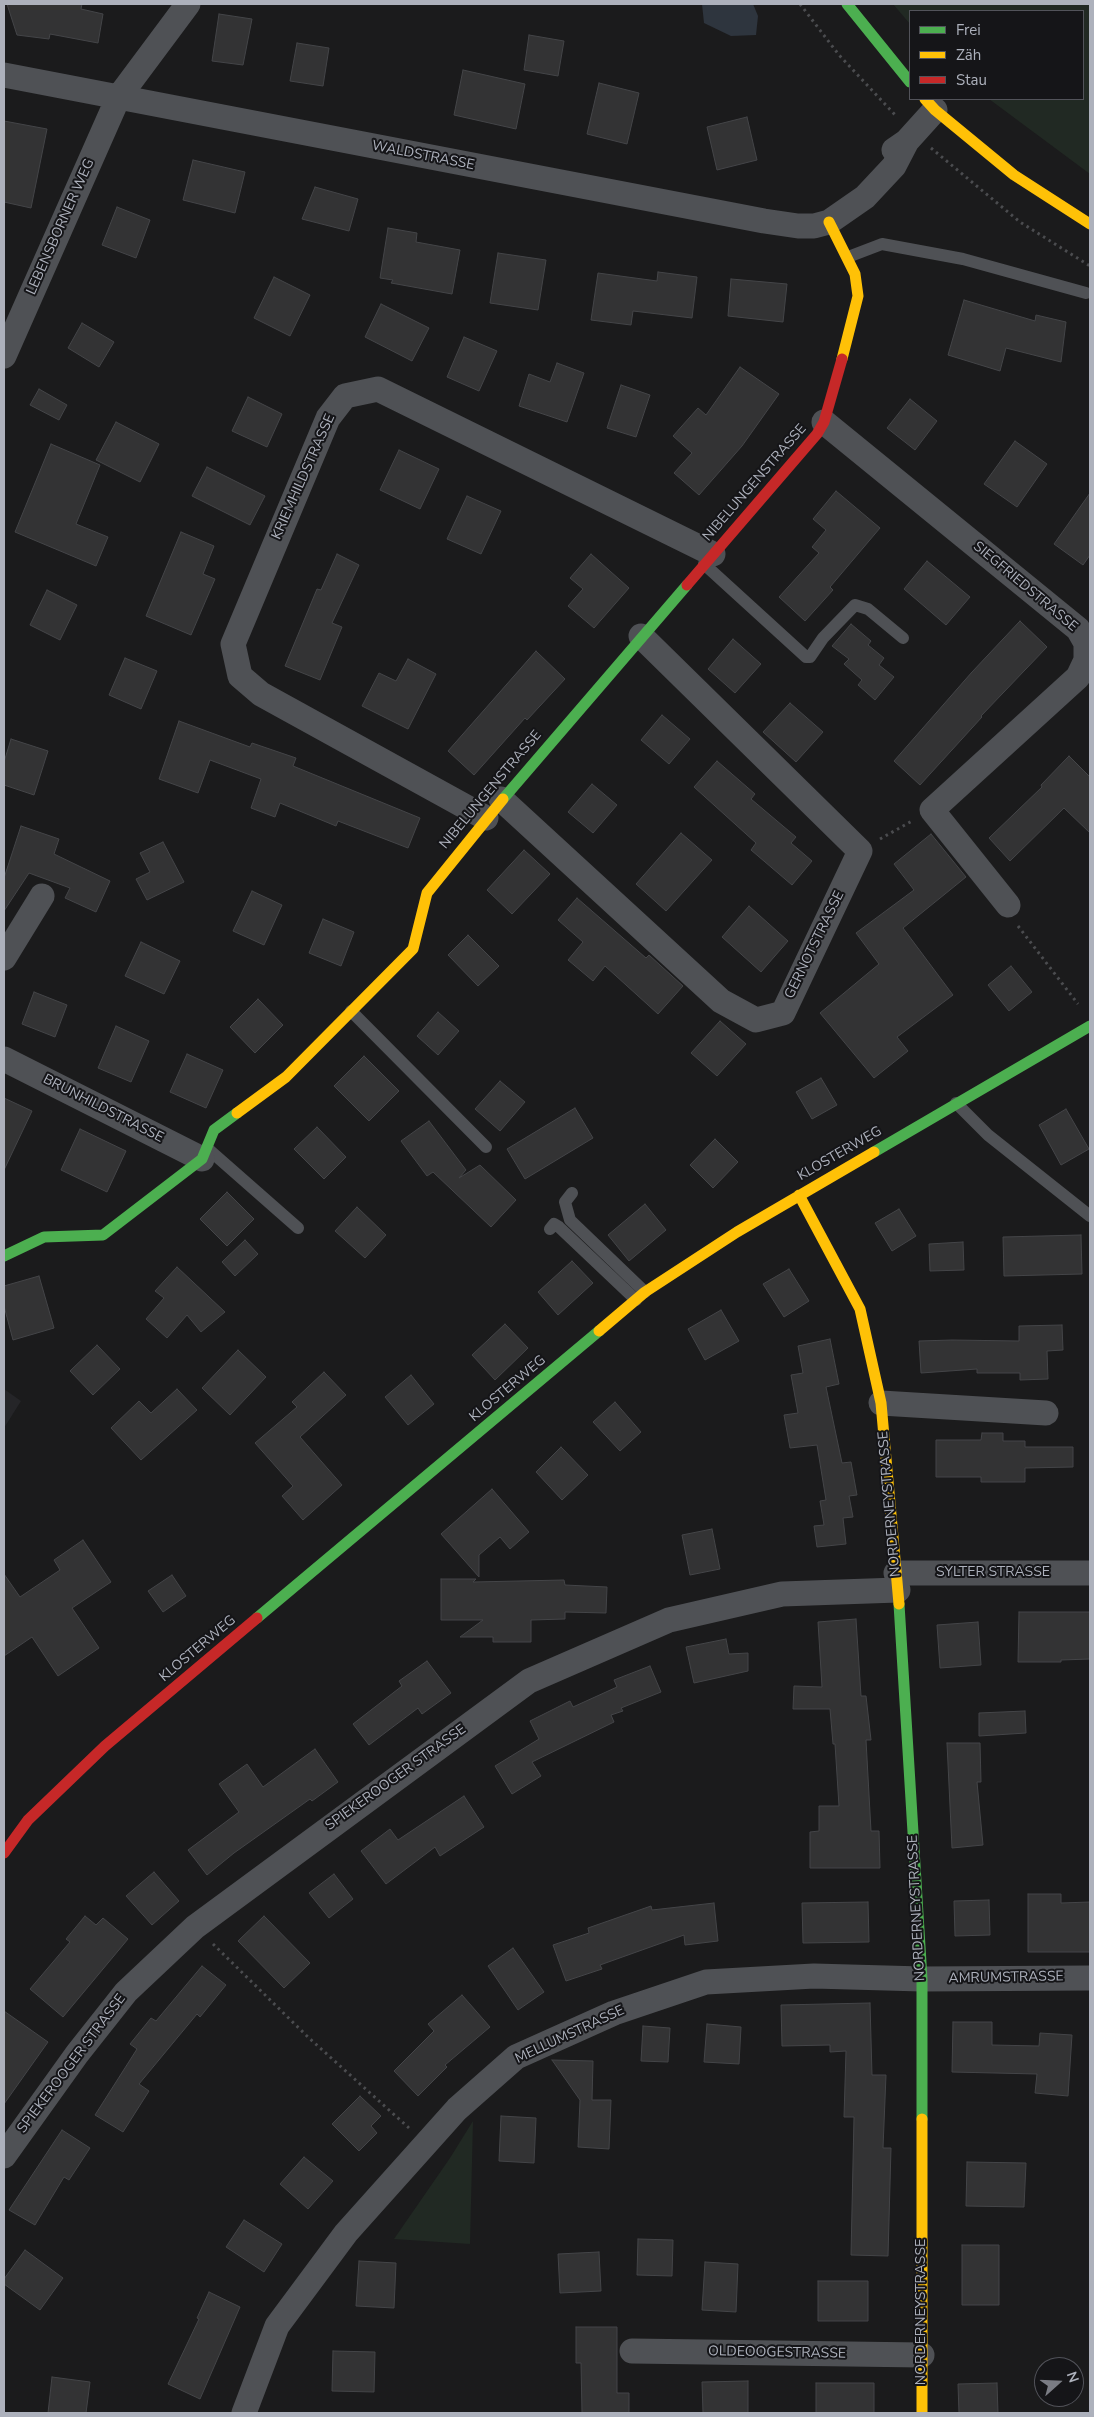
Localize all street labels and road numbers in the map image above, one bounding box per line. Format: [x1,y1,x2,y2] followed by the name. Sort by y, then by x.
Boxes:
[370,138,476,174] street label: WALDSTRASSE
[23,156,99,298] street label: LEBENSBORNER WEG
[269,412,339,542] street label: KRIEMHILDSTRASSE
[700,421,810,545] street label: NIBELUNGENSTRASSE
[969,538,1081,636] street label: SIEGFRIEDSTRASSE
[436,727,546,853] street label: NIBELUNGENSTRASSE
[782,888,848,1002] street label: GERNOTSTRASSE
[40,1071,166,1147] street label: BRUNHILDSTRASSE
[795,1123,885,1185] street label: KLOSTERWEG
[466,1352,550,1426] street label: KLOSTERWEG
[875,1430,905,1578] street label: NORDERNEYSTRASSE
[936,1565,1050,1581] street label: SYLTER STRASSE
[156,1612,240,1686] street label: KLOSTERWEG
[322,1721,470,1835] street label: SPIEKEROOGER STRASSE
[905,1834,929,1982] street label: NORDERNEYSTRASSE
[948,1969,1064,1987] street label: AMRUMSTRASSE
[14,1991,130,2137] street label: SPIEKEROOGER STRASSE
[513,2002,627,2068] street label: MELLUMSTRASSE
[914,2239,930,2385] street label: NORDERNEYSTRASSE
[708,2343,846,2363] street label: OLDEOOGESTRASSE

